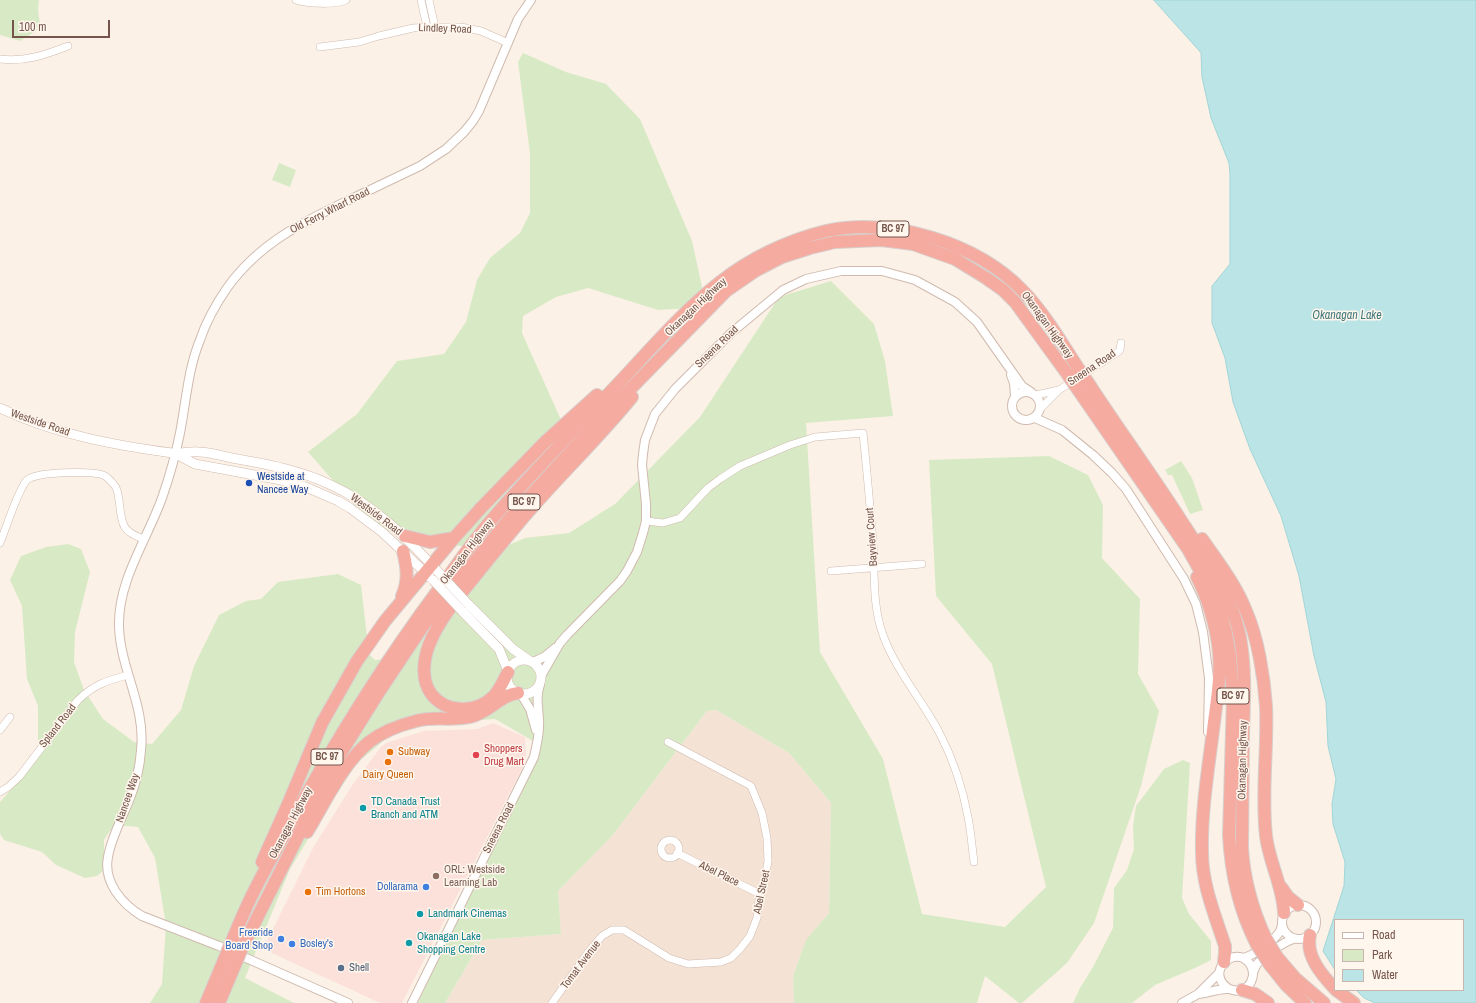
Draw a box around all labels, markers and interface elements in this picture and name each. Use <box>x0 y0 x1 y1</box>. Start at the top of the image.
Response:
scale bar <box>14 12 112 38</box>
text: 100 m <box>19 19 46 35</box>
street label: Lindley Road <box>418 21 472 37</box>
street label: Old Ferry Wharf Road <box>288 185 372 237</box>
road number: BC 97 <box>877 221 909 237</box>
street label: Okanagan Highway <box>663 275 729 339</box>
street label: Okanagan Highway <box>1018 289 1076 361</box>
water label: Okanagan Lake <box>1312 309 1382 323</box>
street label: Sneena Road <box>693 323 741 371</box>
street label: Sneena Road <box>1065 347 1119 389</box>
street label: Westside Road <box>9 407 71 439</box>
place label: Westside at Nancee Way <box>257 470 308 496</box>
marker: Westside at Nancee Way <box>244 478 254 488</box>
street label: Westside Road <box>347 491 405 539</box>
road number: BC 97 <box>508 494 540 510</box>
street label: Bayview Court <box>863 507 881 567</box>
street label: Okanagan Highway <box>437 517 497 587</box>
road number: BC 97 <box>1217 688 1249 704</box>
street label: Spland Road <box>37 701 79 751</box>
street label: Okanagan Highway <box>1236 720 1250 800</box>
place label: Shoppers Drug Mart <box>484 742 524 768</box>
place label: Subway <box>398 745 430 759</box>
marker: Subway <box>385 747 395 757</box>
road number: BC 97 <box>311 749 343 765</box>
marker: Shoppers Drug Mart <box>471 750 481 760</box>
marker: Dairy Queen <box>383 757 393 767</box>
place label: Dairy Queen <box>362 768 414 782</box>
street label: Nancee Way <box>113 772 143 824</box>
street label: Okanagan Highway <box>267 785 315 861</box>
place label: TD Canada Trust Branch and ATM <box>371 795 440 821</box>
street label: Sneena Road <box>481 800 517 856</box>
marker: TD Canada Trust Branch and ATM <box>358 803 368 813</box>
street label: Abel Place <box>697 859 741 889</box>
place label: ORL: Westside Learning Lab <box>444 863 505 889</box>
street label: Abel Street <box>751 869 773 915</box>
marker: ORL: Westside Learning Lab <box>431 871 441 881</box>
place label: Dollarama <box>377 880 418 894</box>
marker: Dollarama <box>421 882 431 892</box>
place label: Tim Hortons <box>316 885 365 899</box>
marker: Tim Hortons <box>303 887 313 897</box>
place label: Landmark Cinemas <box>428 907 507 921</box>
marker: Landmark Cinemas <box>415 909 425 919</box>
legend <box>1334 919 1464 991</box>
place label: Freeride Board Shop <box>225 926 273 952</box>
text: Road <box>1372 927 1396 943</box>
place label: Okanagan Lake Shopping Centre <box>417 930 485 956</box>
marker: Freeride Board Shop <box>276 934 286 944</box>
place label: Bosley's <box>300 937 333 951</box>
marker: Okanagan Lake Shopping Centre <box>404 938 414 948</box>
street label: Tomat Avenue <box>558 938 604 992</box>
marker: Bosley's <box>287 939 297 949</box>
text: Park <box>1372 947 1392 963</box>
place label: Shell <box>349 961 369 975</box>
marker: Shell <box>336 963 346 973</box>
text: Water <box>1372 967 1398 983</box>

